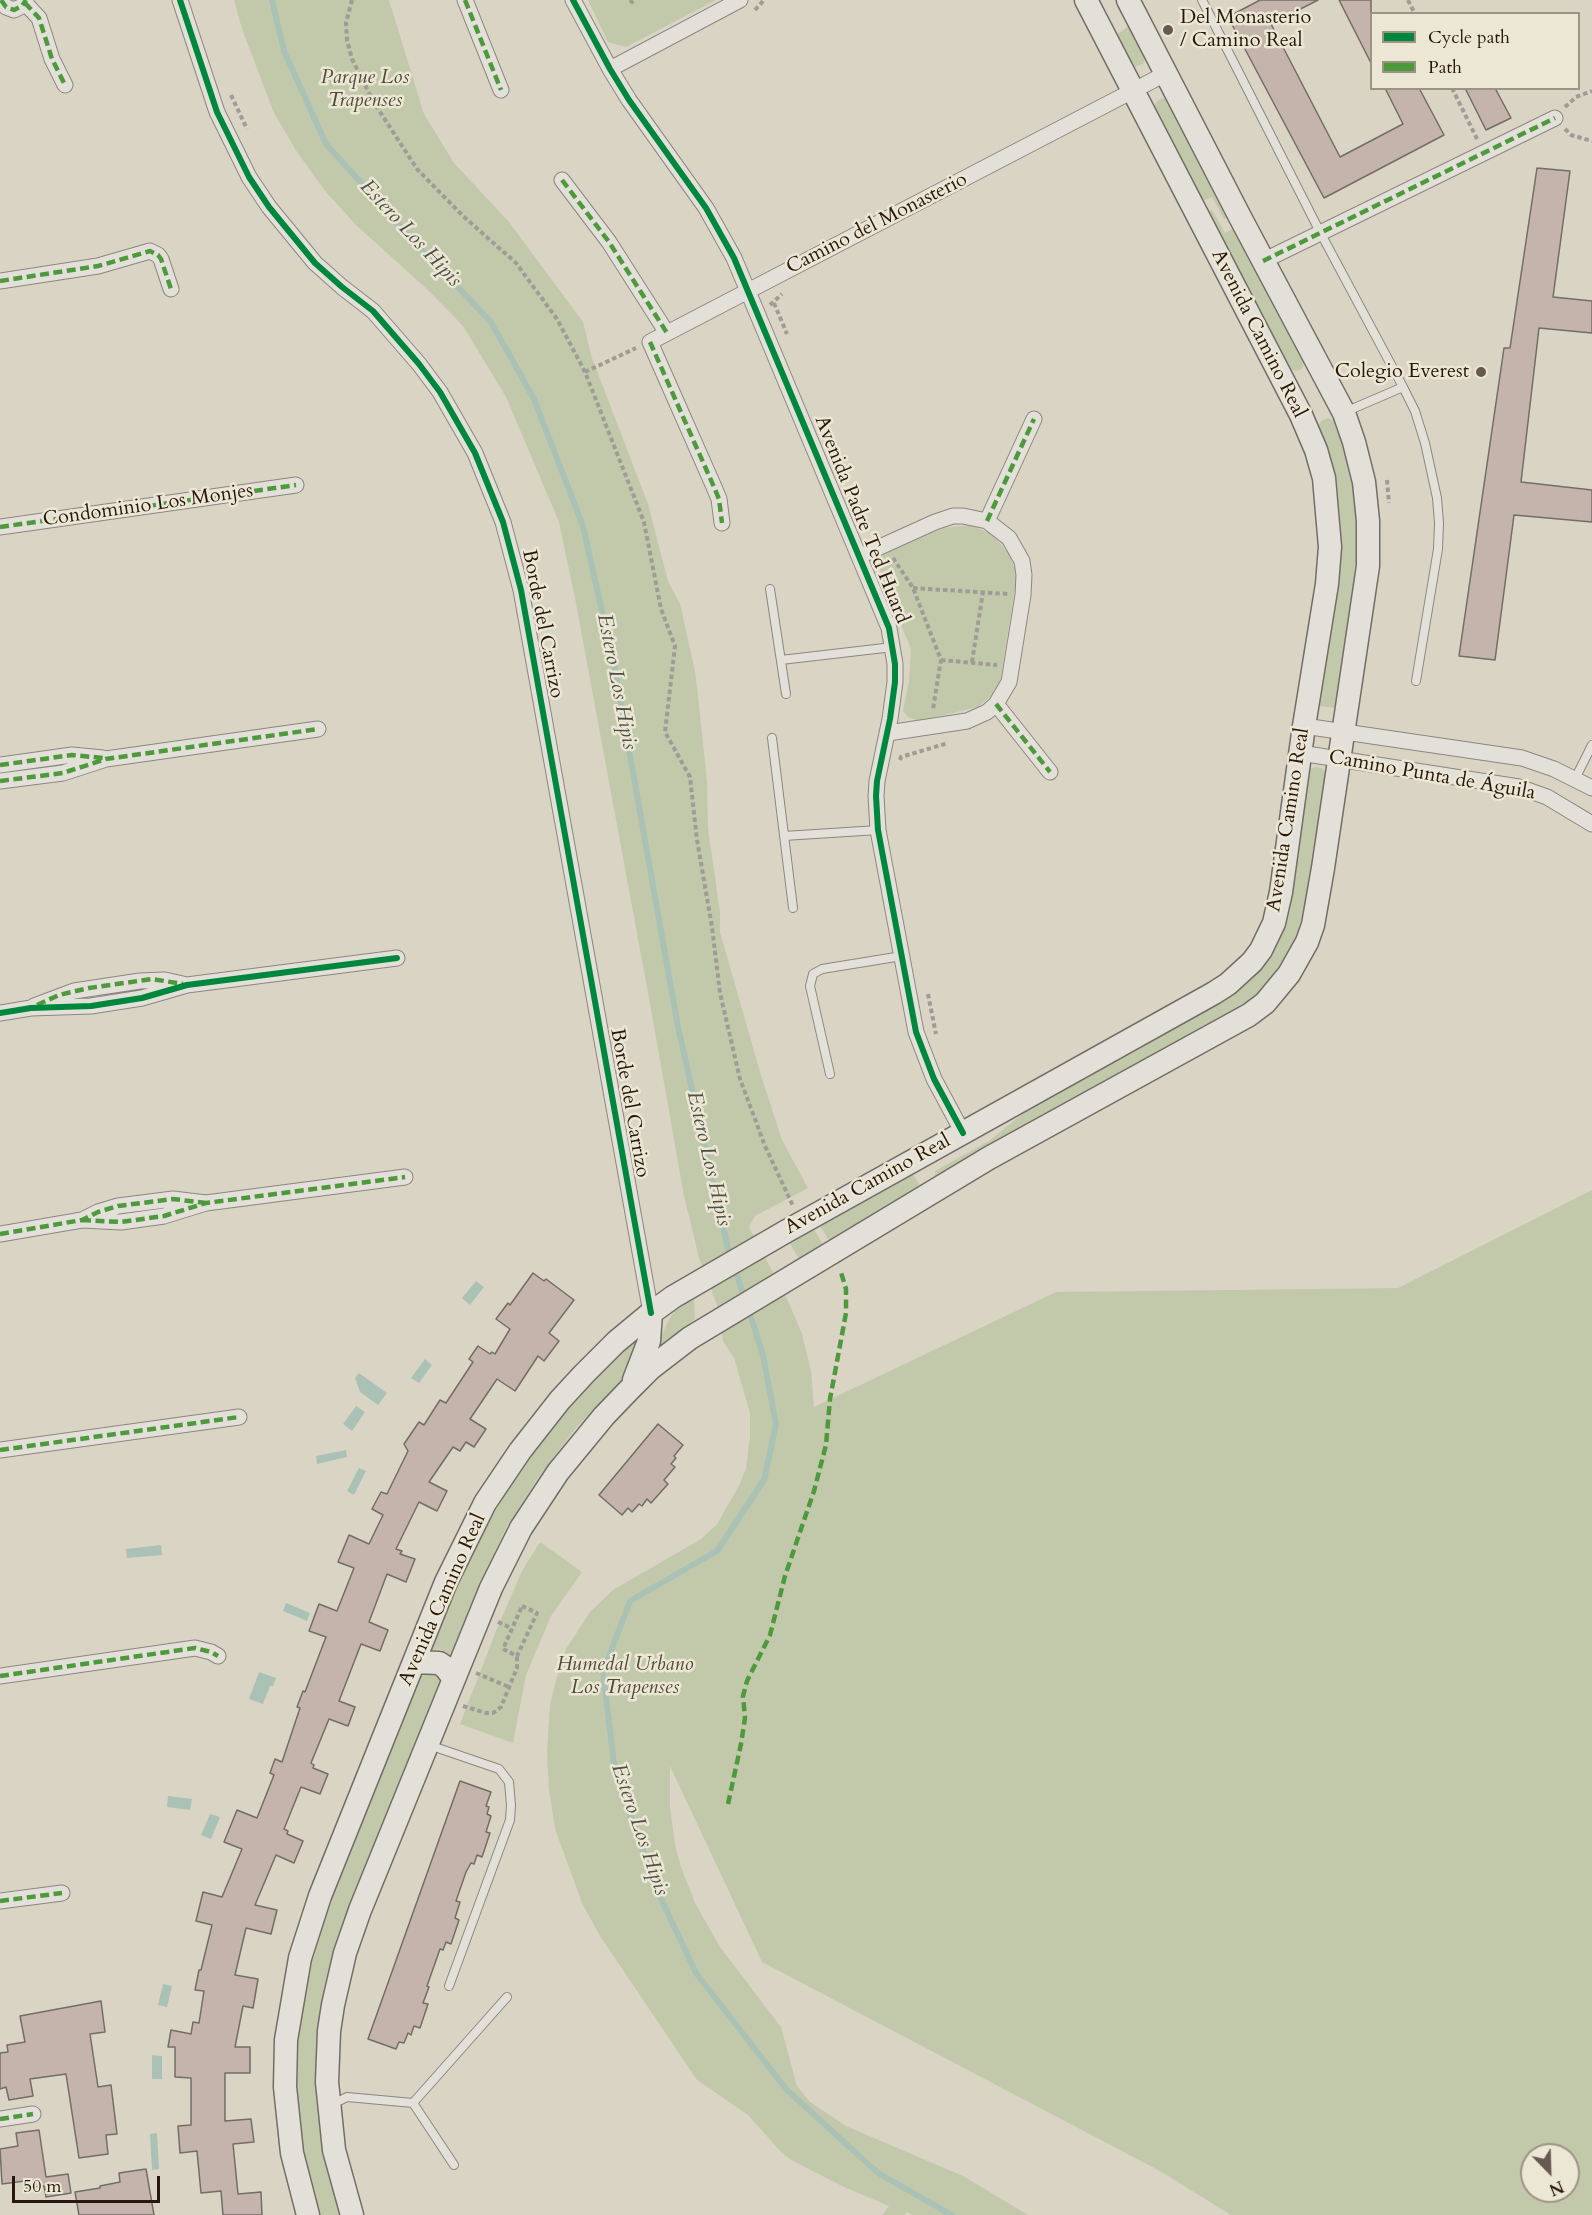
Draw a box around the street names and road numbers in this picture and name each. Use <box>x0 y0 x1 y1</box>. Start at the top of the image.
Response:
street label: Camino del Monasterio <box>783 168 971 280</box>
street label: Avenida Camino Real <box>1205 246 1311 422</box>
street label: Avenida Padre Ted Huard <box>808 413 914 627</box>
street label: Condominio Los Monjes <box>41 479 255 533</box>
street label: Borde del Carrizo <box>516 548 568 700</box>
street label: Avenida Camino Real <box>1263 726 1315 914</box>
street label: Camino Punta de Águila <box>1327 746 1537 806</box>
street label: Borde del Carrizo <box>604 1027 654 1179</box>
street label: Avenida Camino Real <box>781 1129 955 1241</box>
street label: Avenida Camino Real <box>394 1510 492 1690</box>

